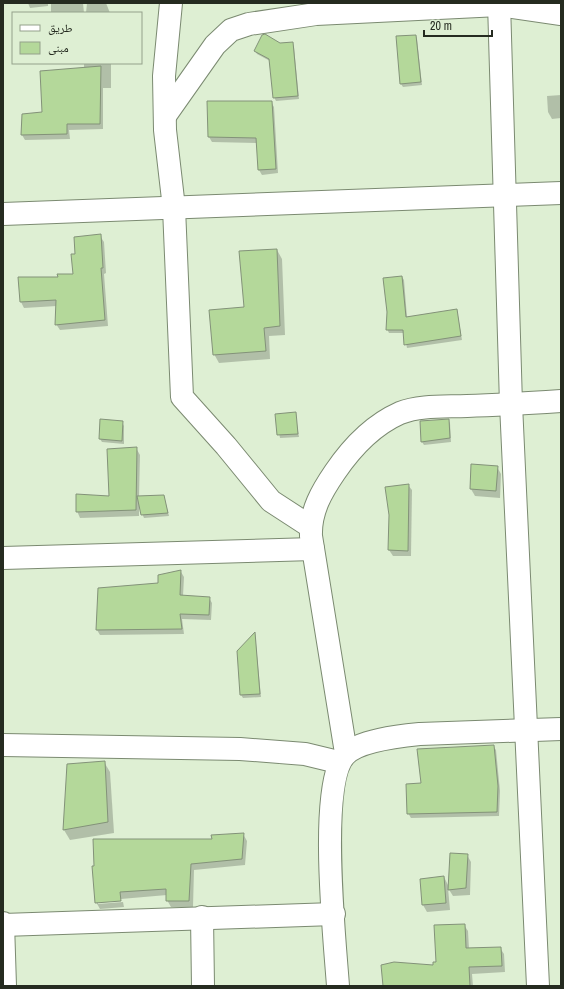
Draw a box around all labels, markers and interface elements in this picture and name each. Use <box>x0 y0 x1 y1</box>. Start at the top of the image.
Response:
legend <box>12 12 142 64</box>
scale bar <box>424 12 492 38</box>
text: 20 m <box>430 18 452 34</box>
text: طريق <box>48 20 73 36</box>
text: مبنى <box>48 40 69 56</box>

